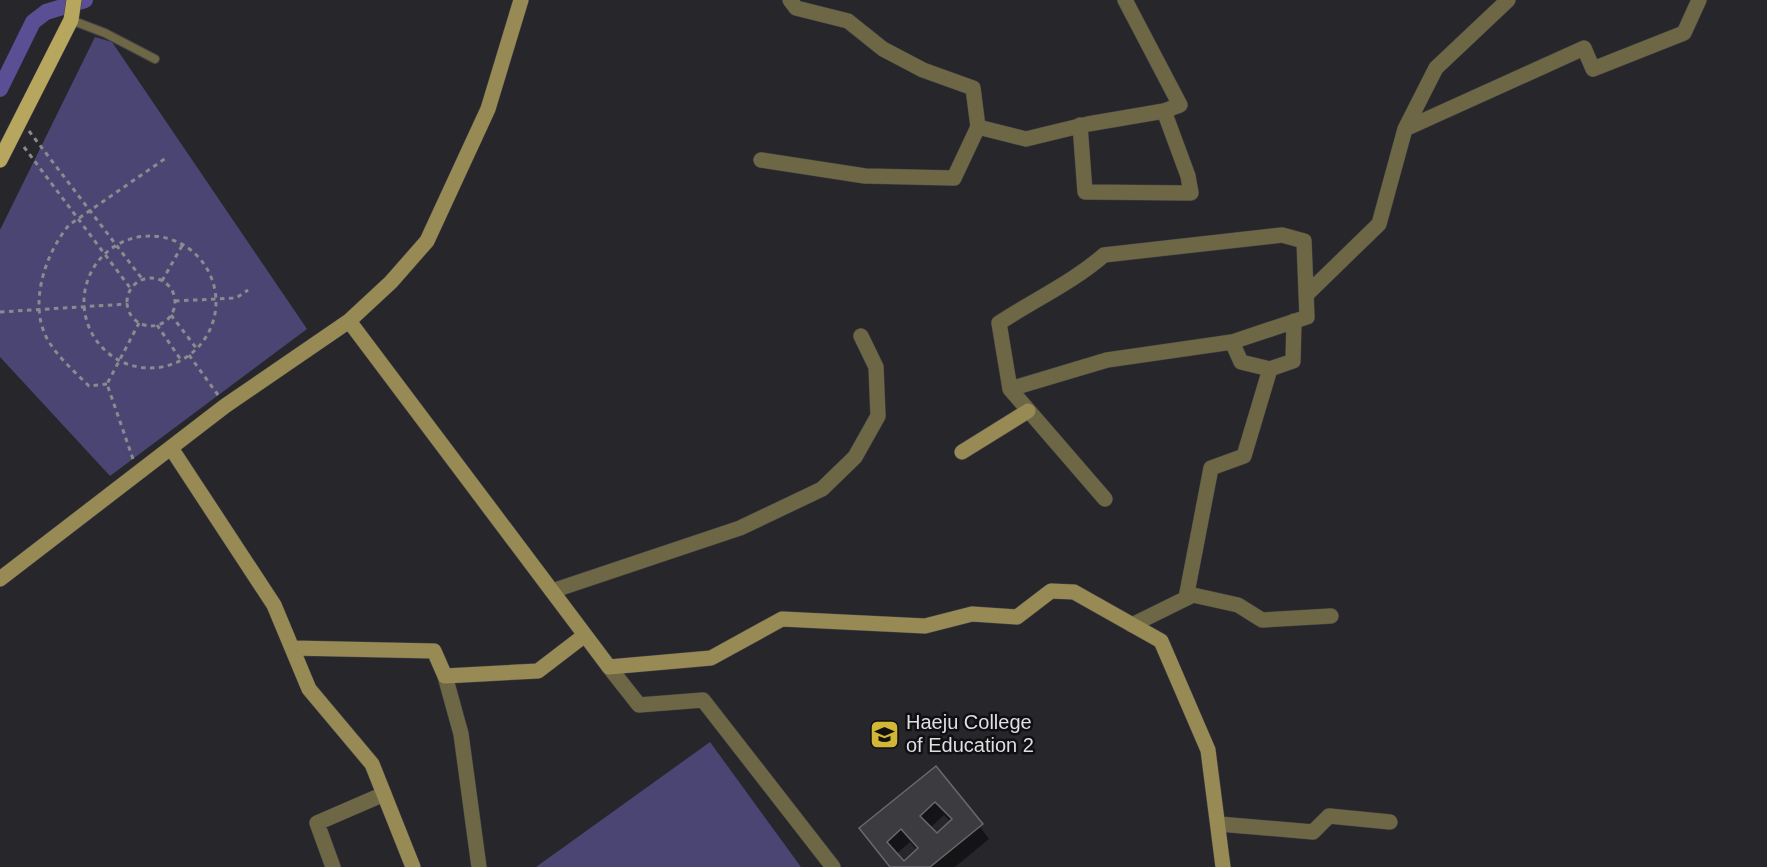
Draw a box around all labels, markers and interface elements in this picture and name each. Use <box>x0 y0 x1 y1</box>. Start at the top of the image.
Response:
place label: Haeju College of Education 2 <box>906 711 1034 756</box>
school or university icon: Haeju College of Education 2 <box>869 718 901 750</box>

